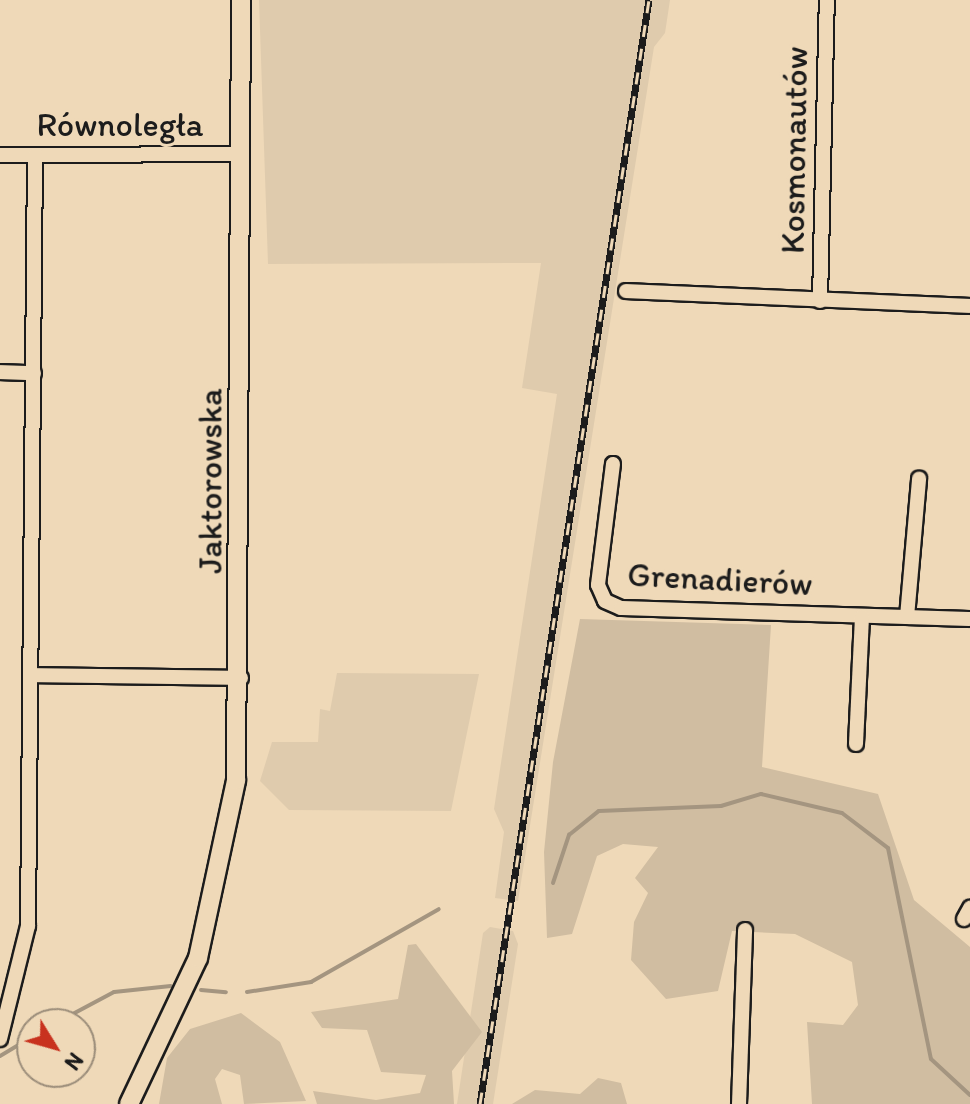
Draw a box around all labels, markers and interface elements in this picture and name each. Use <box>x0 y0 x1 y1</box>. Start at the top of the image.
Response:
street label: Kosmonautów <box>772 46 816 254</box>
street label: Równoległa <box>36 105 204 145</box>
street label: Jaktorowska <box>190 388 230 574</box>
street label: Grenadierów <box>626 554 814 604</box>
north arrow <box>16 1008 96 1088</box>
text: N <box>59 1047 89 1076</box>

